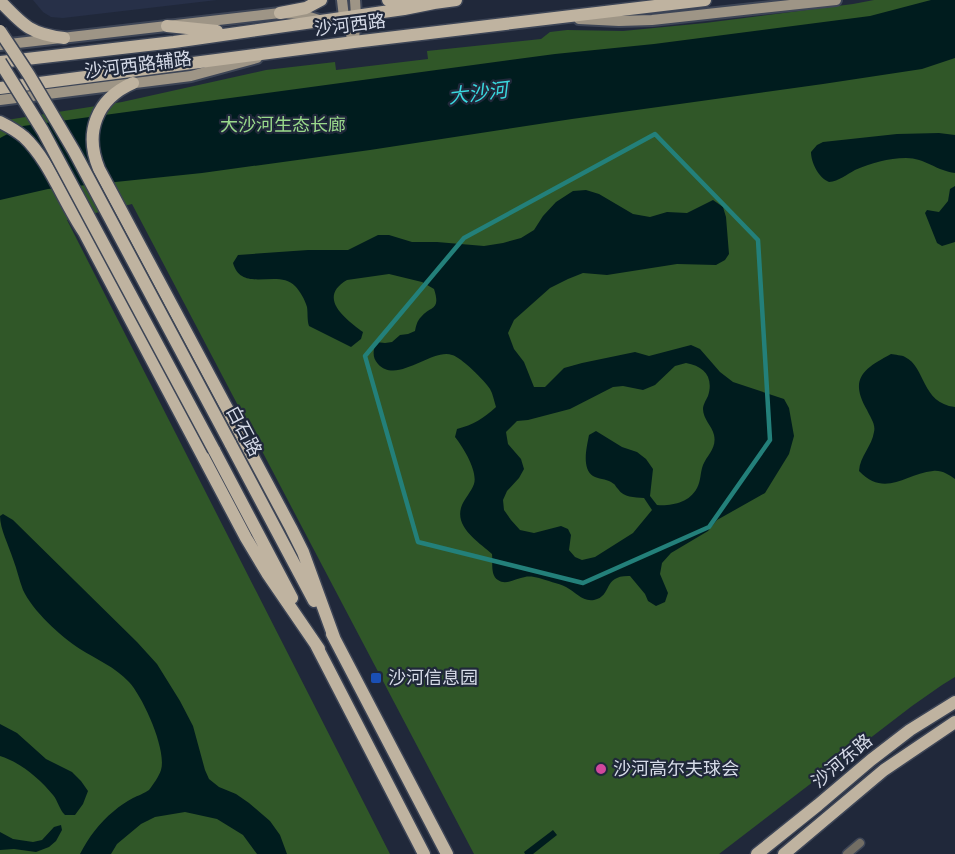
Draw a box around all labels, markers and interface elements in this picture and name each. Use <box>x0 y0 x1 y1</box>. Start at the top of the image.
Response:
street label: 沙河西路 <box>313 10 387 38</box>
street label: 沙河西路辅路 <box>83 48 193 81</box>
water label: 大沙河 <box>447 77 513 108</box>
park label: 大沙河生态长廊 <box>220 114 346 134</box>
street label: 白石路 <box>223 402 266 459</box>
place label: 沙河信息园 <box>388 667 478 687</box>
marker: 沙河信息园 <box>369 671 383 685</box>
street label: 沙河东路 <box>807 729 875 791</box>
place label: 沙河高尔夫球会 <box>613 758 739 778</box>
marker: 沙河高尔夫球会 <box>594 762 608 776</box>

